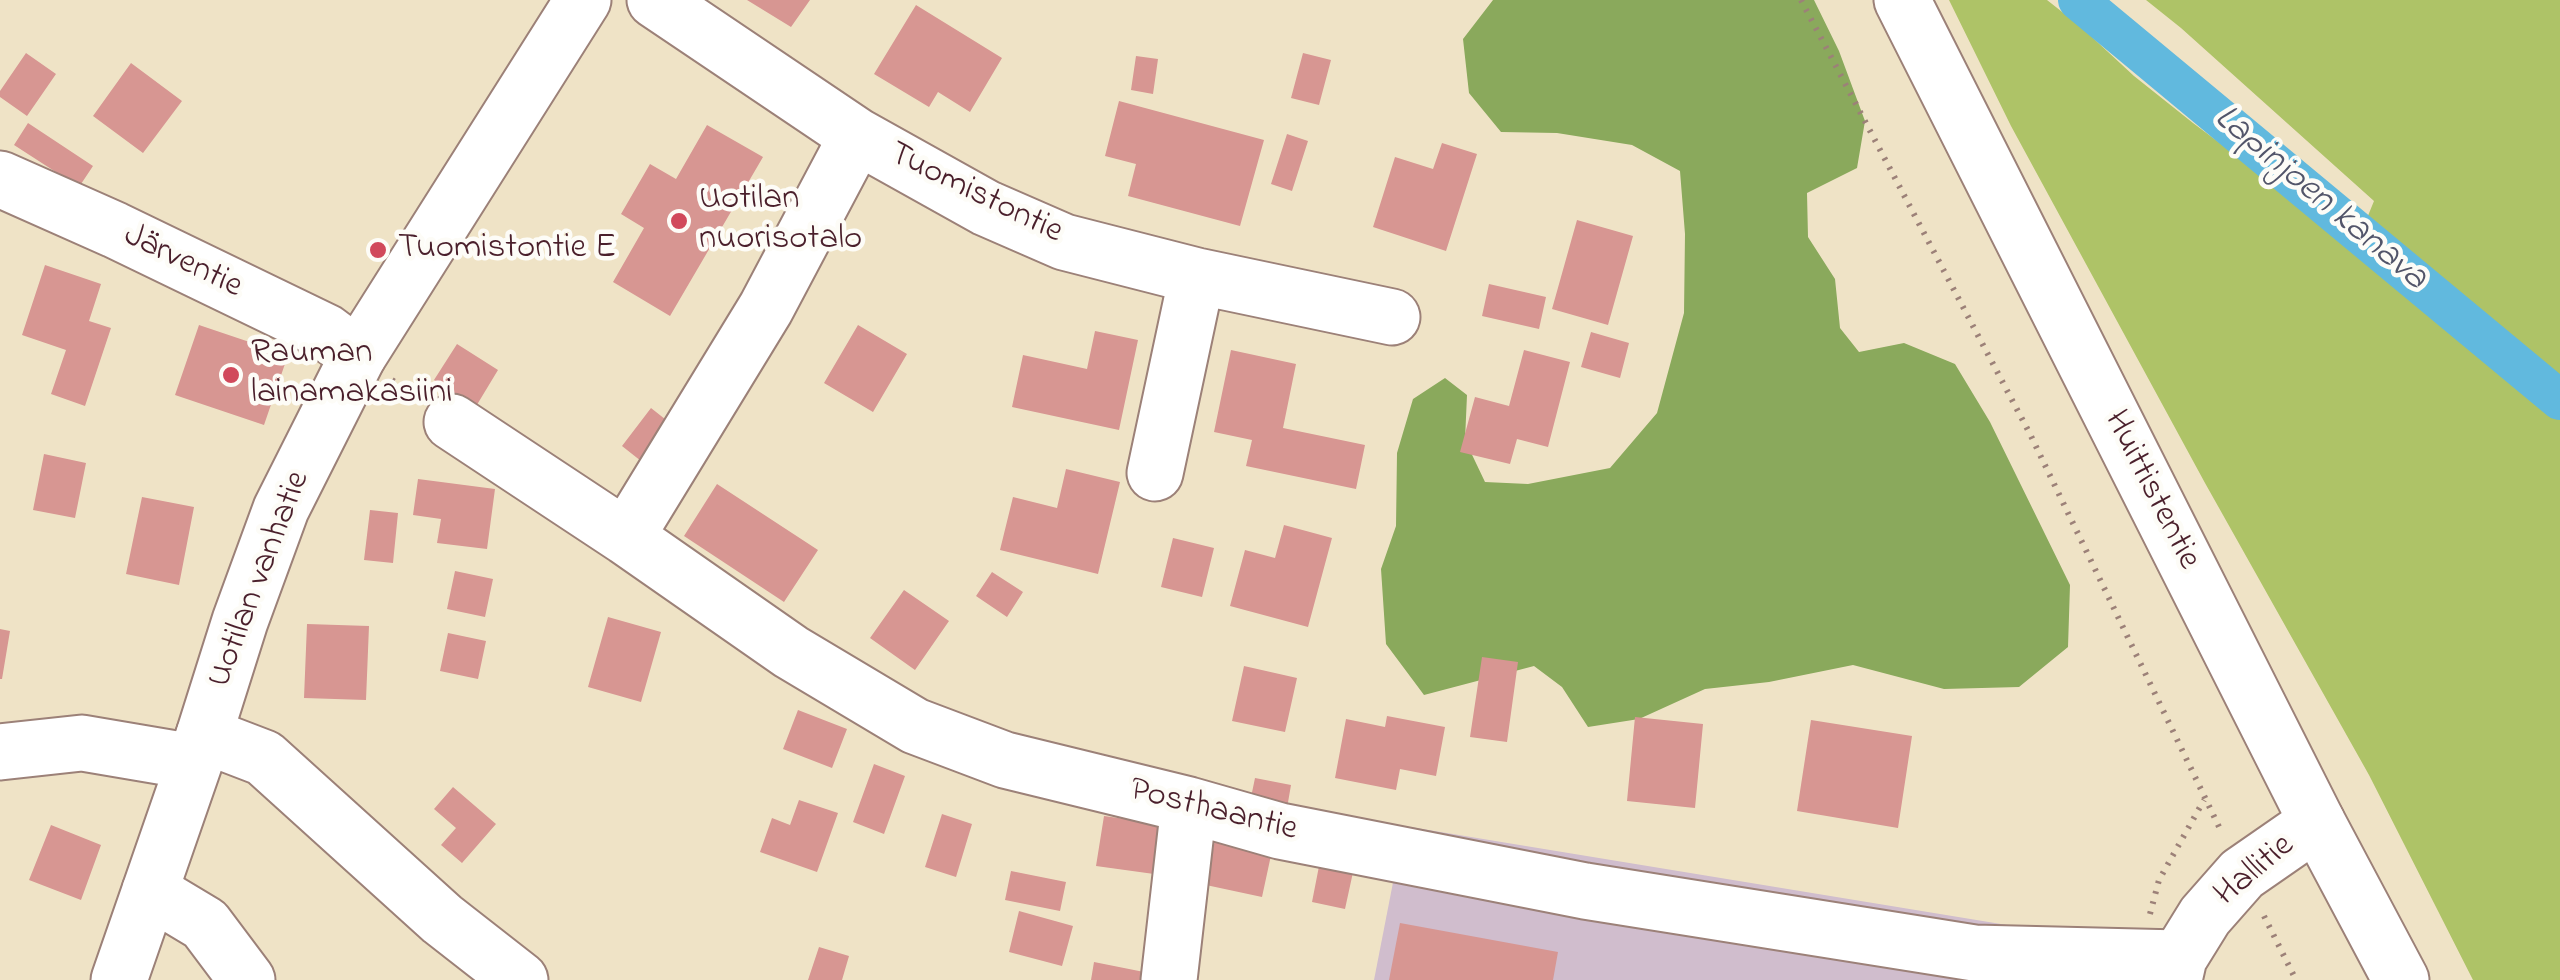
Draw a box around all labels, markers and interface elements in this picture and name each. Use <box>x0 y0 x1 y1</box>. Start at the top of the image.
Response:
water label: Lapinjoen kanava <box>2203 97 2435 303</box>
street label: Tuomistontie <box>881 135 1069 255</box>
place label: Uotilan nuorisotalo <box>699 180 862 262</box>
marker: Uotilan nuorisotalo <box>668 210 690 232</box>
street label: Järventie <box>116 216 248 310</box>
place label: Tuomistontie E <box>398 229 616 271</box>
marker: Tuomistontie E <box>367 239 389 261</box>
place label: Rauman lainamakasiini <box>251 334 452 416</box>
marker: Rauman lainamakasiini <box>220 364 242 386</box>
street label: Huittistentie <box>2092 405 2208 577</box>
street label: Uotilan vanhatie <box>201 466 321 694</box>
street label: Posthaantie <box>1125 771 1301 853</box>
street label: Hallitie <box>2208 827 2304 917</box>

